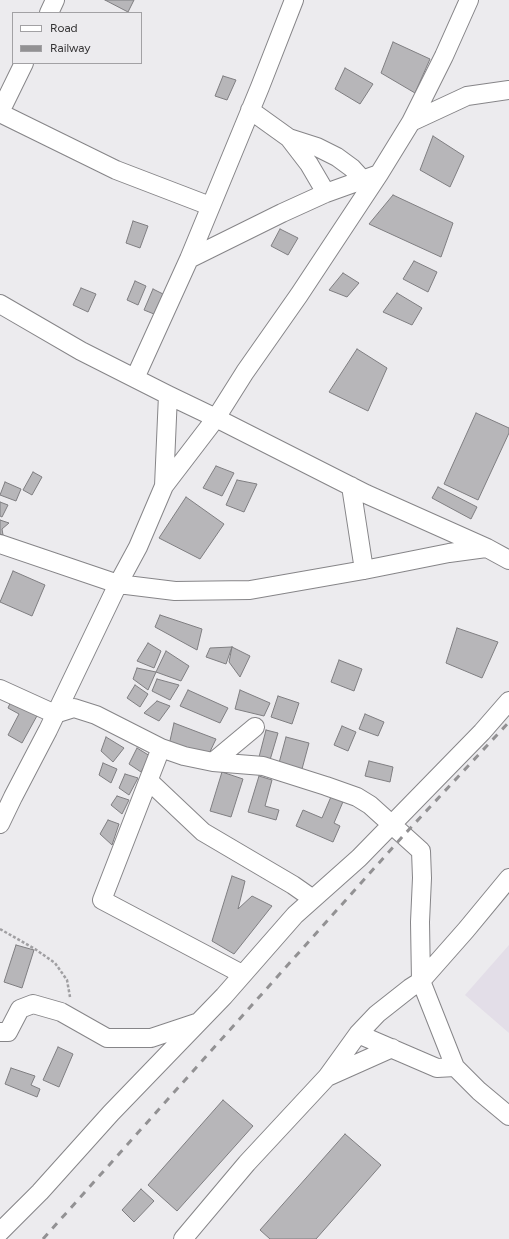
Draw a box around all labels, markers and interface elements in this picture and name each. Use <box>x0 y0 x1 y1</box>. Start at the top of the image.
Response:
legend <box>12 12 142 64</box>
text: Road <box>50 21 78 35</box>
text: Railway <box>50 41 91 55</box>

